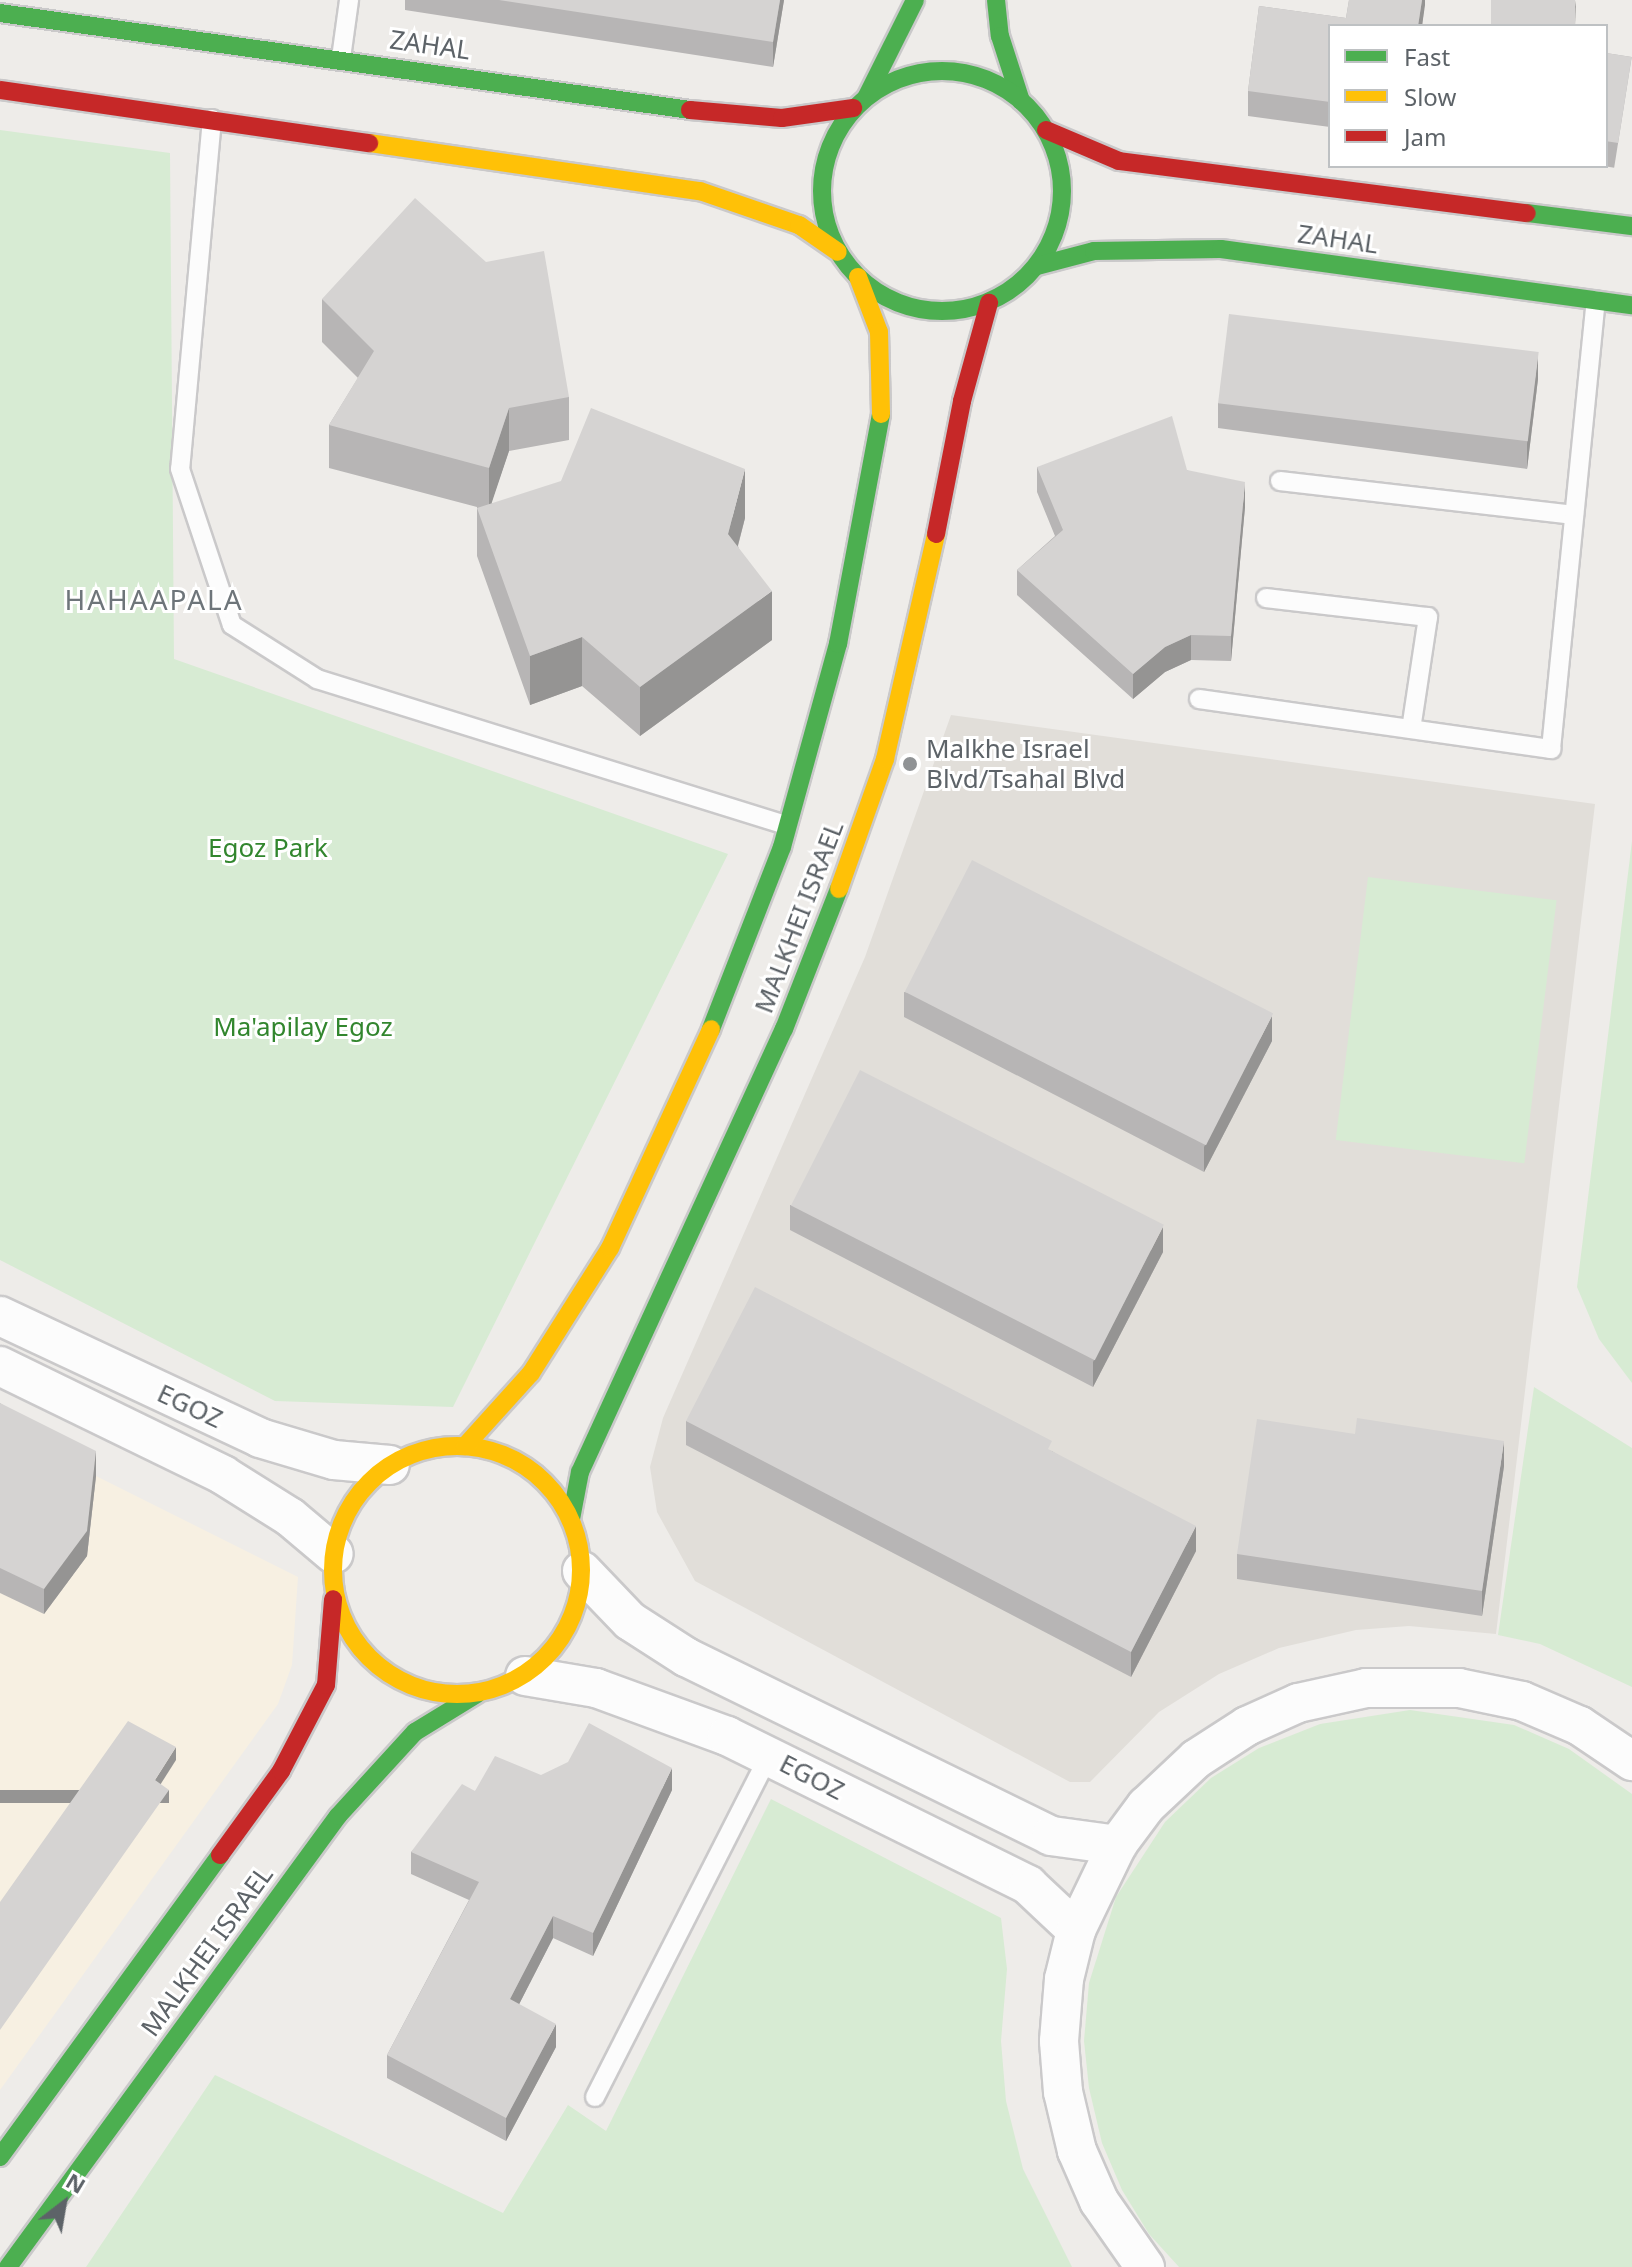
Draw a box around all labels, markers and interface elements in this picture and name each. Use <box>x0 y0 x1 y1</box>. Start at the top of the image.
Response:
street label: ZAHAL <box>388 24 472 66</box>
legend <box>1328 24 1608 168</box>
text: Fast <box>1404 40 1450 73</box>
text: Slow <box>1404 80 1456 113</box>
text: Jam <box>1404 120 1446 153</box>
street label: ZAHAL <box>1296 218 1380 260</box>
district label: HAHAAPALA <box>64 582 244 616</box>
place label: Malkhe Israel Blvd/Tsahal Blvd <box>926 733 1125 794</box>
marker: Malkhe Israel Blvd/Tsahal Blvd <box>901 755 919 773</box>
street label: MALKHEI ISRAEL <box>748 817 850 1017</box>
park label: Egoz Park <box>208 832 328 864</box>
park label: Ma'apilay Egoz <box>213 1011 393 1043</box>
street label: EGOZ <box>152 1377 228 1435</box>
street label: EGOZ <box>774 1748 850 1806</box>
street label: MALKHEI ISRAEL <box>135 1860 279 2042</box>
north arrow <box>24 2163 104 2243</box>
text: N <box>61 2165 92 2200</box>

